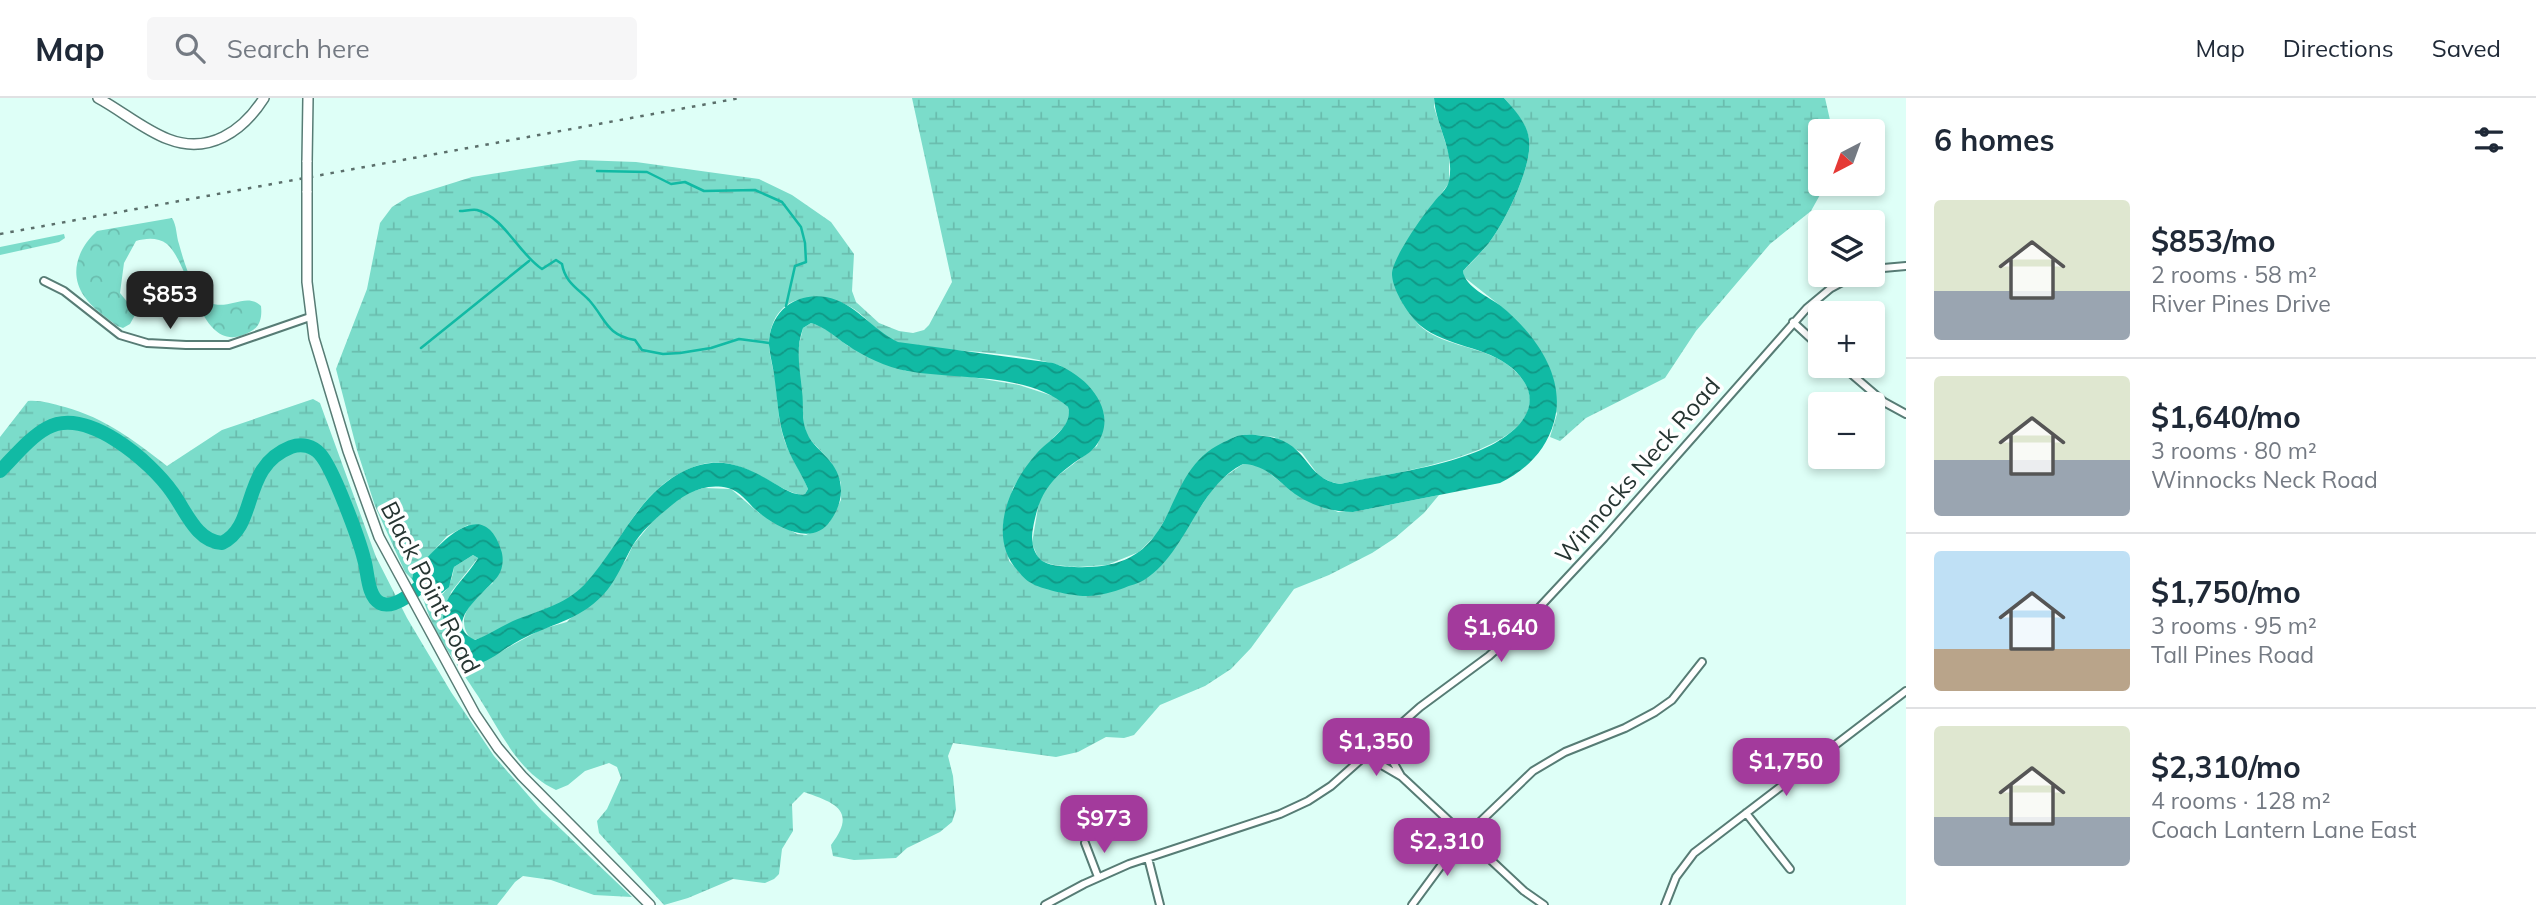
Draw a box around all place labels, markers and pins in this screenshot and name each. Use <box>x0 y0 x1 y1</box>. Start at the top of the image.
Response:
pin: $853 <box>129 272 211 331</box>
pin: $1,640 <box>1444 604 1558 664</box>
pin: $1,350 <box>1319 718 1433 778</box>
pin: $1,750 <box>1729 738 1843 798</box>
pin: $973 <box>1063 796 1145 855</box>
pin: $2,310 <box>1390 818 1504 878</box>

